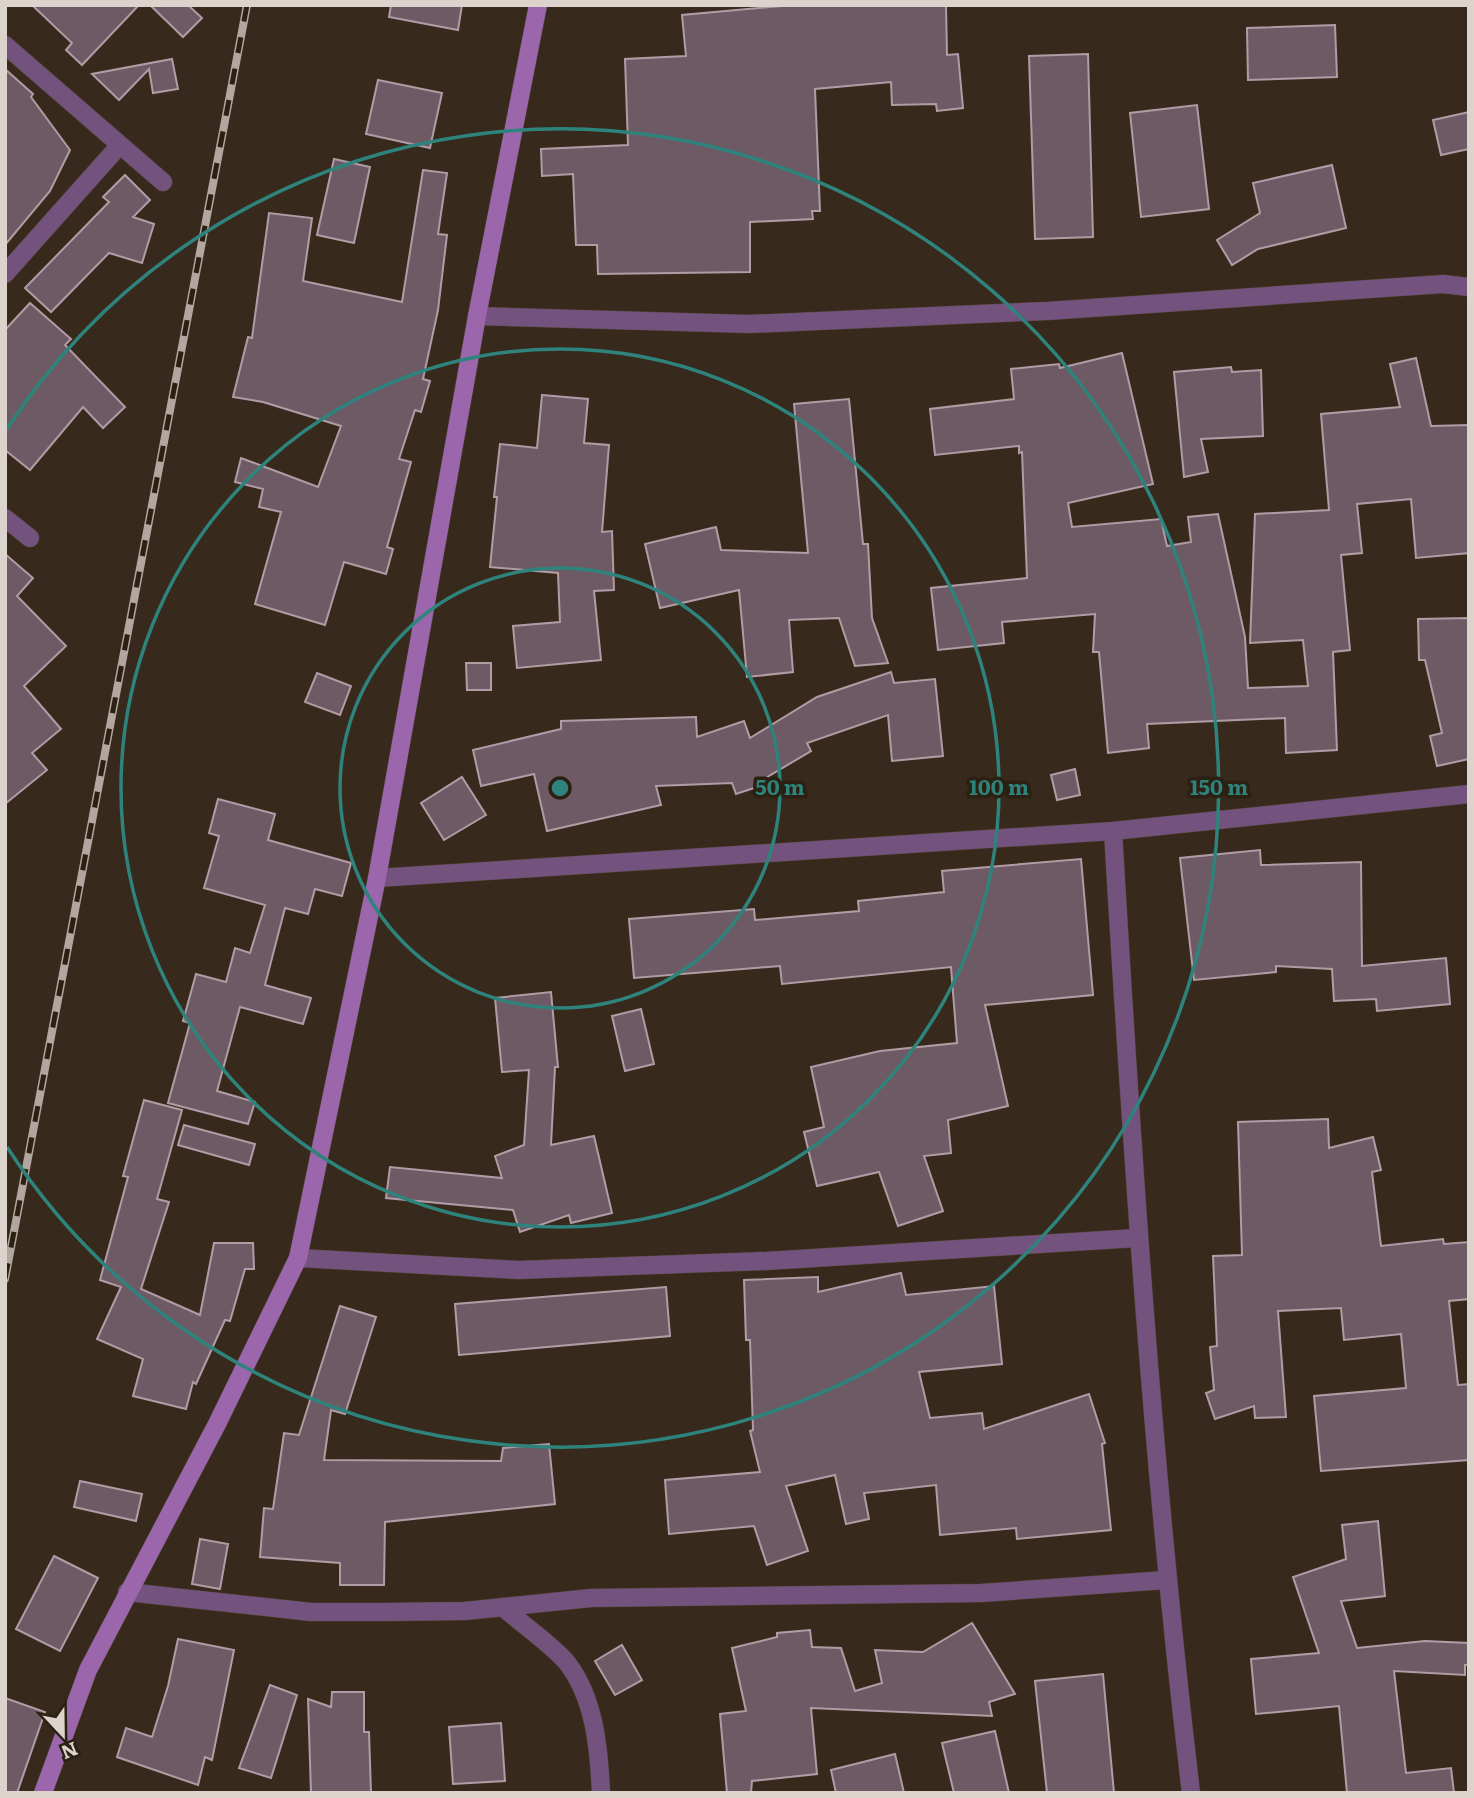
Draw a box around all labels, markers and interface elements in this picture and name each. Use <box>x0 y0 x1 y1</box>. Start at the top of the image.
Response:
text: 50 m <box>755 770 805 801</box>
text: 100 m <box>969 770 1029 801</box>
text: 150 m <box>1190 770 1248 801</box>
centre of rings <box>548 776 572 800</box>
north arrow <box>28 1700 98 1770</box>
text: N <box>57 1736 82 1768</box>

